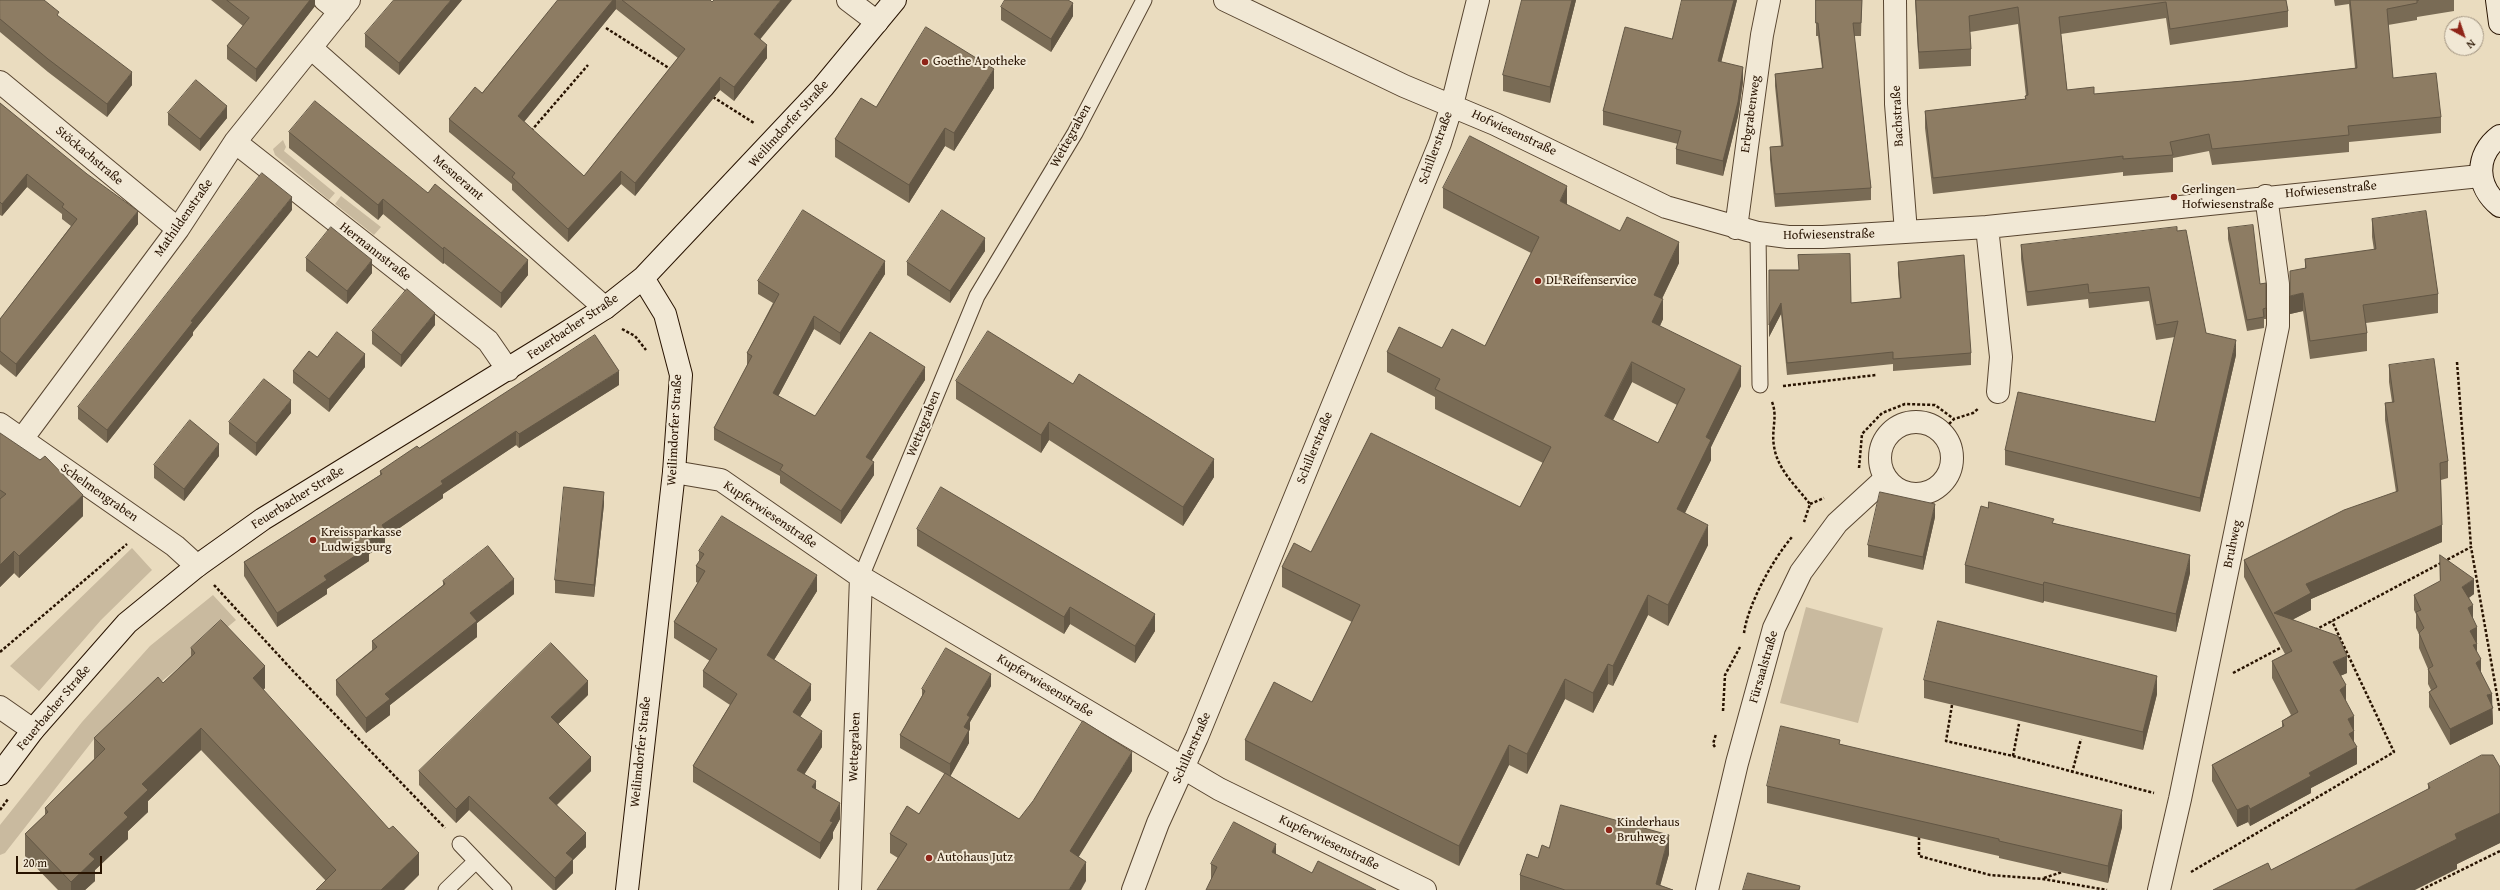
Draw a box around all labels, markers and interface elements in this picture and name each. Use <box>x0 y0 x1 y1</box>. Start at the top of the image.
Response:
north arrow <box>2444 16 2484 56</box>
text: N <box>2463 36 2479 53</box>
place label: Goethe Apotheke <box>933 54 1026 70</box>
marker: Goethe Apotheke <box>920 57 930 67</box>
street label: Erbgrabenweg <box>1738 74 1764 154</box>
street label: Weilimdorfer Straße <box>746 77 832 171</box>
street label: Bachstraße <box>1889 85 1907 147</box>
street label: Wettegraben <box>1047 102 1095 170</box>
street label: Hofwiesenstraße <box>1469 107 1559 159</box>
street label: Schillerstraße <box>1416 109 1456 187</box>
street label: Stöckachstraße <box>52 123 126 189</box>
street label: Mesneramt <box>430 152 486 204</box>
street label: Mathildenstraße <box>151 176 217 260</box>
street label: Hofwiesenstraße <box>2285 178 2377 202</box>
place label: Gerlingen Hofwiesenstraße <box>2182 182 2274 213</box>
marker: Gerlingen Hofwiesenstraße <box>2169 192 2179 202</box>
street label: Hermannstraße <box>336 219 414 285</box>
street label: Hofwiesenstraße <box>1783 226 1875 244</box>
place label: DL Reifenservice <box>1546 273 1637 289</box>
marker: DL Reifenservice <box>1533 276 1543 286</box>
street label: Feuerbacher Straße <box>524 291 622 363</box>
street label: Weilimdorfer Straße <box>664 374 686 486</box>
street label: Wettegraben <box>904 389 944 459</box>
street label: Schillerstraße <box>1293 410 1337 486</box>
street label: Schelmengraben <box>57 461 141 525</box>
street label: Feuerbacher Straße <box>249 463 347 533</box>
street label: Kupferwiesenstraße <box>720 478 820 552</box>
street label: Bruhweg <box>2220 519 2246 569</box>
place label: Kreissparkasse Ludwigsburg <box>321 525 402 556</box>
marker: Kreissparkasse Ludwigsburg <box>308 535 318 545</box>
street label: Fürsaalstraße <box>1746 629 1782 705</box>
street label: Kupferwiesenstraße <box>994 651 1096 721</box>
street label: Feuerbacher Straße <box>14 662 94 754</box>
street label: Weilimdorfer Straße <box>627 696 655 808</box>
street label: Schillerstraße <box>1169 710 1215 786</box>
street label: Wettegraben <box>846 712 864 782</box>
street label: Kupferwiesenstraße <box>1276 812 1382 874</box>
place label: Kinderhaus Bruhweg <box>1617 815 1680 846</box>
marker: Kinderhaus Bruhweg <box>1604 825 1614 835</box>
scale bar <box>18 848 104 874</box>
place label: Autohaus Jutz <box>937 850 1013 866</box>
marker: Autohaus Jutz <box>924 853 934 863</box>
text: 20 m <box>23 854 47 871</box>

